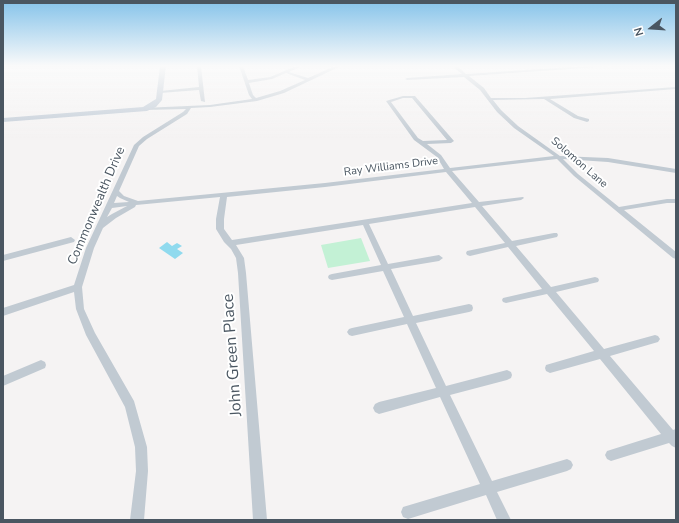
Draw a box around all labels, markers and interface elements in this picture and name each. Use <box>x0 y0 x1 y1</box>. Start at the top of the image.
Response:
north arrow <box>631 8 671 48</box>
text: N <box>631 26 647 38</box>
street label: Solomon Lane <box>548 135 610 191</box>
street label: Commonwealth Drive <box>65 145 129 267</box>
street label: Ray Williams Drive <box>343 155 439 179</box>
street label: John Green Place <box>219 293 247 417</box>

